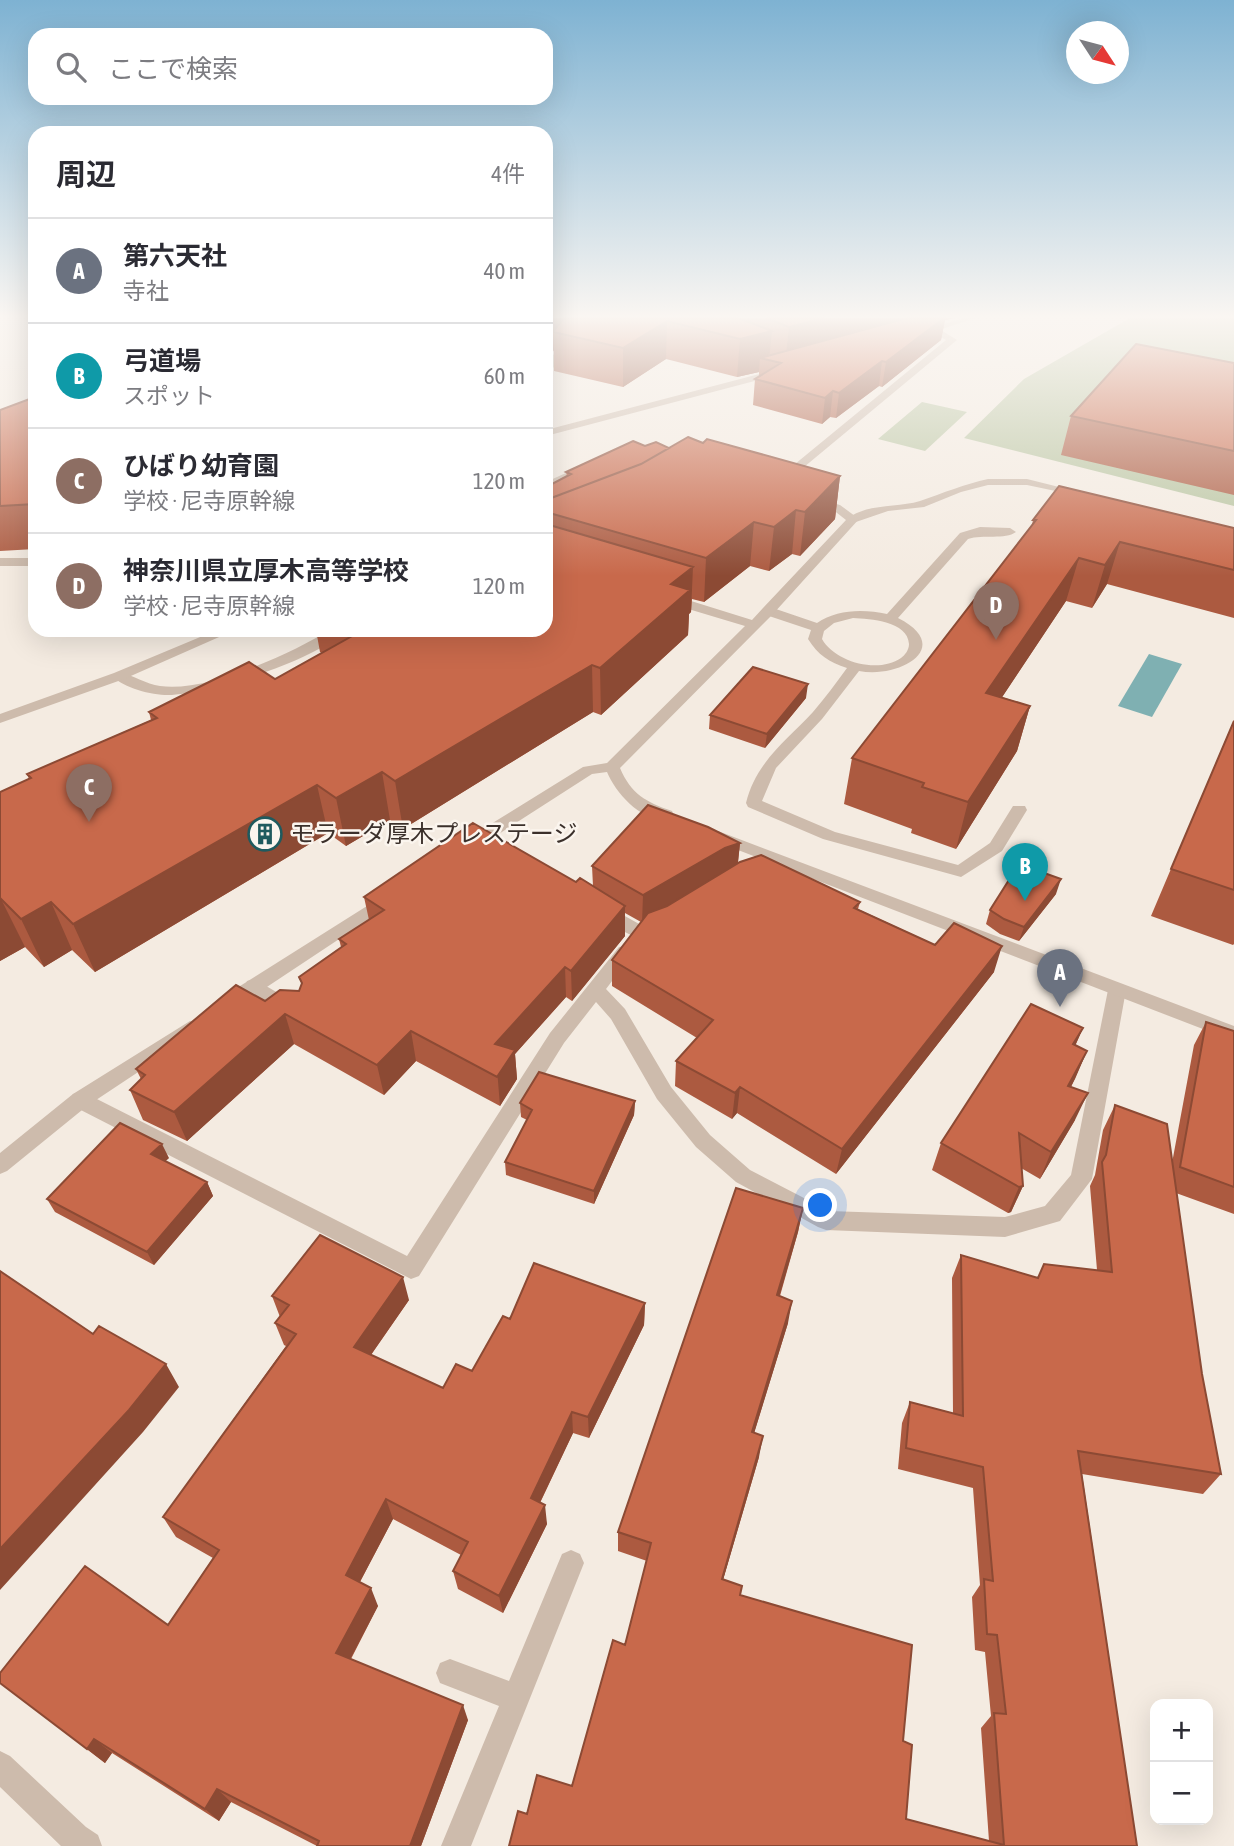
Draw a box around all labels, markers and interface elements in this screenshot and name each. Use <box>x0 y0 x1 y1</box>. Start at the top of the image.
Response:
north arrow <box>1066 21 1129 84</box>
search box <box>28 28 553 105</box>
icon: search <box>52 48 90 86</box>
text: ここで検索 <box>108 54 238 84</box>
text: 周辺 <box>56 157 116 191</box>
text: 4件 <box>491 161 525 187</box>
text: 第六天社 <box>123 241 227 271</box>
text: A <box>73 258 85 284</box>
text: 40 m <box>484 258 525 284</box>
text: 寺社 <box>123 278 169 304</box>
text: 弓道場 <box>123 346 201 376</box>
text: B <box>74 363 84 389</box>
text: 60 m <box>484 363 525 389</box>
text: スポット <box>123 383 215 409</box>
text: ひばり幼育園 <box>123 451 279 481</box>
text: C <box>74 468 84 494</box>
text: 120 m <box>473 468 525 494</box>
text: 学校 · 尼寺原幹線 <box>123 488 295 514</box>
text: 神奈川県立厚木高等学校 <box>123 556 409 586</box>
text: D <box>73 573 85 599</box>
text: 120 m <box>473 573 525 599</box>
pin: D <box>973 582 1019 640</box>
text: 学校 · 尼寺原幹線 <box>123 593 295 619</box>
pin: C <box>66 764 112 822</box>
building icon: モラーダ厚木プレステージ <box>246 815 284 853</box>
place label: モラーダ厚木プレステージ <box>290 820 578 847</box>
pin: B <box>1002 843 1048 901</box>
pin: A <box>1037 949 1083 1007</box>
your location <box>803 1188 837 1222</box>
map controls <box>1150 1699 1213 1825</box>
button: + <box>1150 1699 1213 1762</box>
button: − <box>1150 1762 1213 1825</box>

